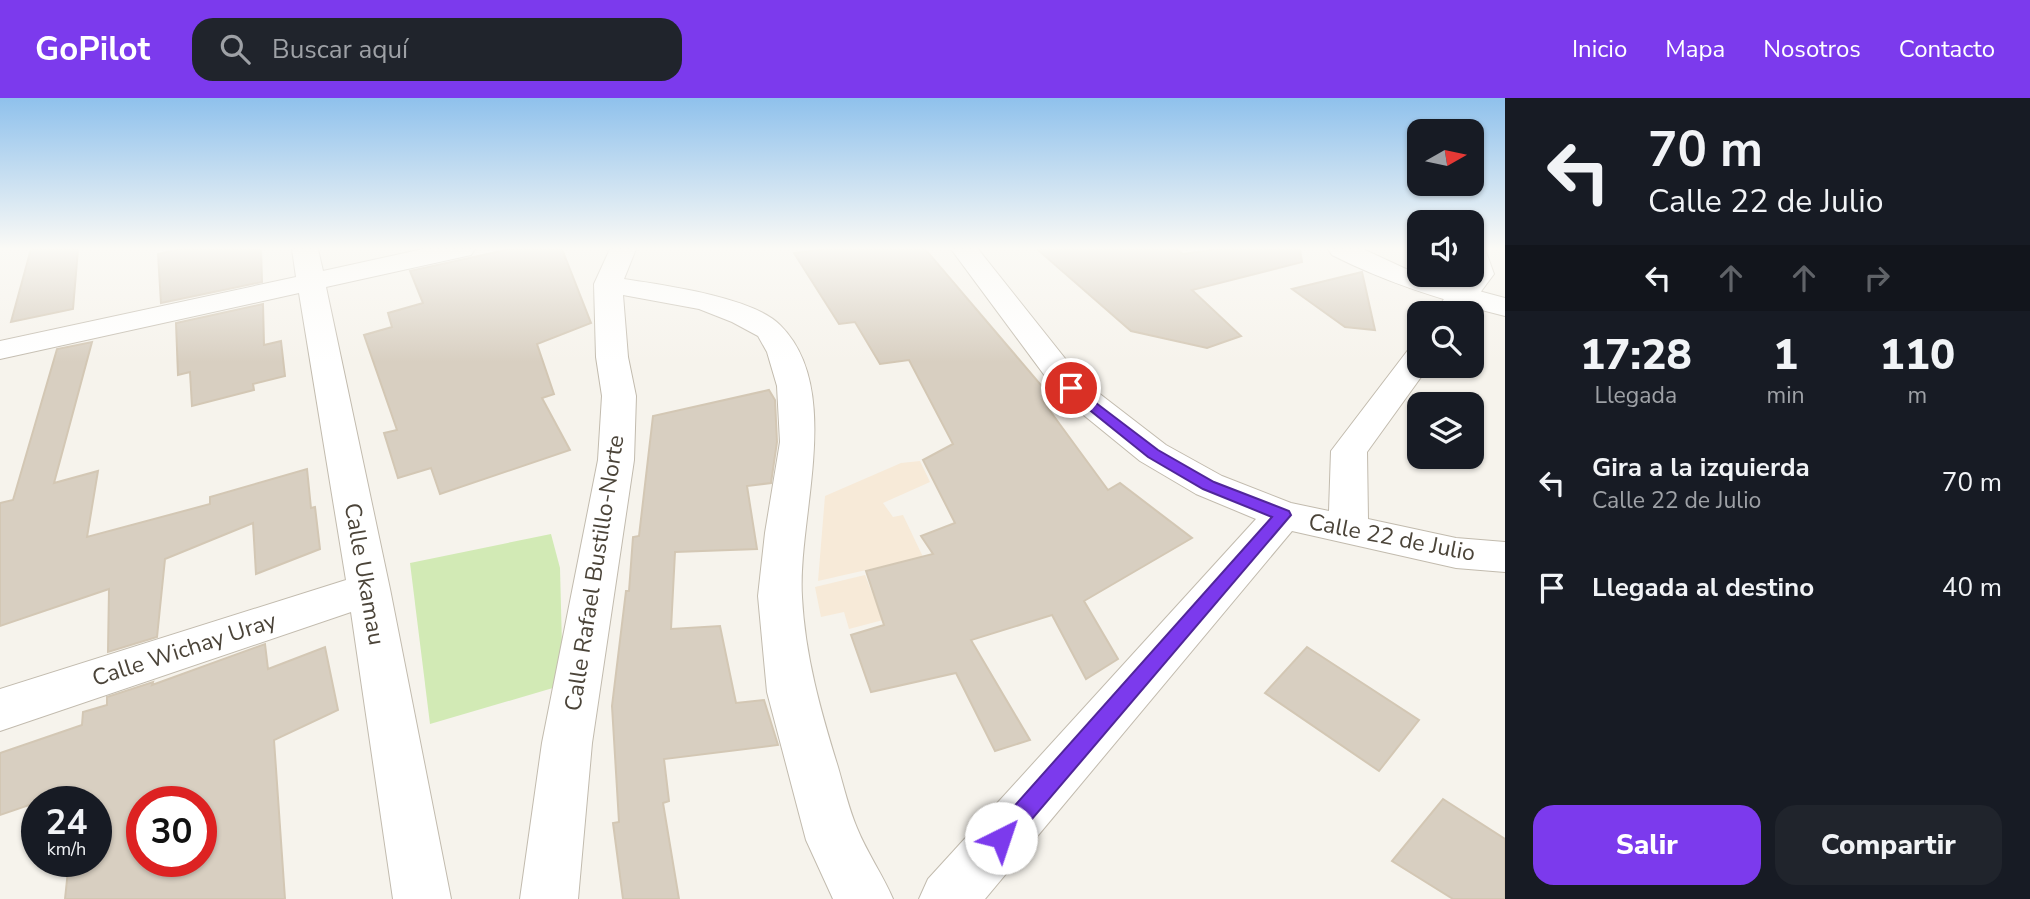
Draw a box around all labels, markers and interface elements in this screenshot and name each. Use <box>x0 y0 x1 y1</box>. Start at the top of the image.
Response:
search box <box>192 18 682 81</box>
text: GoPilot <box>35 27 150 72</box>
icon: search <box>216 30 254 68</box>
text: Buscar aquí <box>272 32 408 67</box>
text: Inicio <box>1572 33 1627 65</box>
text: Mapa <box>1665 33 1725 65</box>
text: Nosotros <box>1763 33 1861 65</box>
text: Contacto <box>1899 33 1995 65</box>
text: 70 m <box>1648 116 1763 183</box>
north arrow <box>1407 119 1484 196</box>
map controls <box>1407 119 1484 469</box>
icon: left <box>1533 126 1624 217</box>
text: Calle 22 de Julio <box>1648 180 1884 223</box>
button: sound <box>1407 210 1484 287</box>
icon: left <box>1639 259 1677 297</box>
icon: ahead <box>1712 259 1750 297</box>
icon: ahead <box>1785 259 1823 297</box>
icon: right <box>1858 259 1896 297</box>
button: search <box>1407 301 1484 378</box>
text: 17:28 <box>1580 327 1692 384</box>
text: 1 <box>1773 327 1798 384</box>
text: 110 <box>1880 327 1955 384</box>
pin <box>1041 358 1101 418</box>
icon: arrive <box>1052 369 1090 407</box>
text: Llegada <box>1594 380 1677 411</box>
text: min <box>1767 380 1805 411</box>
text: m <box>1907 380 1927 411</box>
button: layers <box>1407 392 1484 469</box>
street label: Calle Rafael Bustillo-Norte <box>557 433 632 713</box>
text: Gira a la izquierda <box>1592 450 1810 485</box>
icon: left <box>1533 464 1571 502</box>
text: 70 m <box>1942 465 2002 500</box>
text: Calle 22 de Julio <box>1592 485 1761 516</box>
street label: Calle Ukamau <box>337 500 392 648</box>
street label: Calle 22 de Julio <box>1306 506 1478 569</box>
icon: arrive <box>1533 569 1571 607</box>
text: Llegada al destino <box>1592 570 1814 605</box>
text: 40 m <box>1942 570 2002 605</box>
street label: Calle Wichay Uray <box>88 605 280 694</box>
speed limit sign: 30 <box>126 786 217 877</box>
text: 24 <box>45 799 88 846</box>
position arrow <box>964 801 1038 875</box>
button: Salir <box>1533 805 1761 885</box>
button: Compartir <box>1775 805 2002 885</box>
text: km/h <box>47 837 86 861</box>

